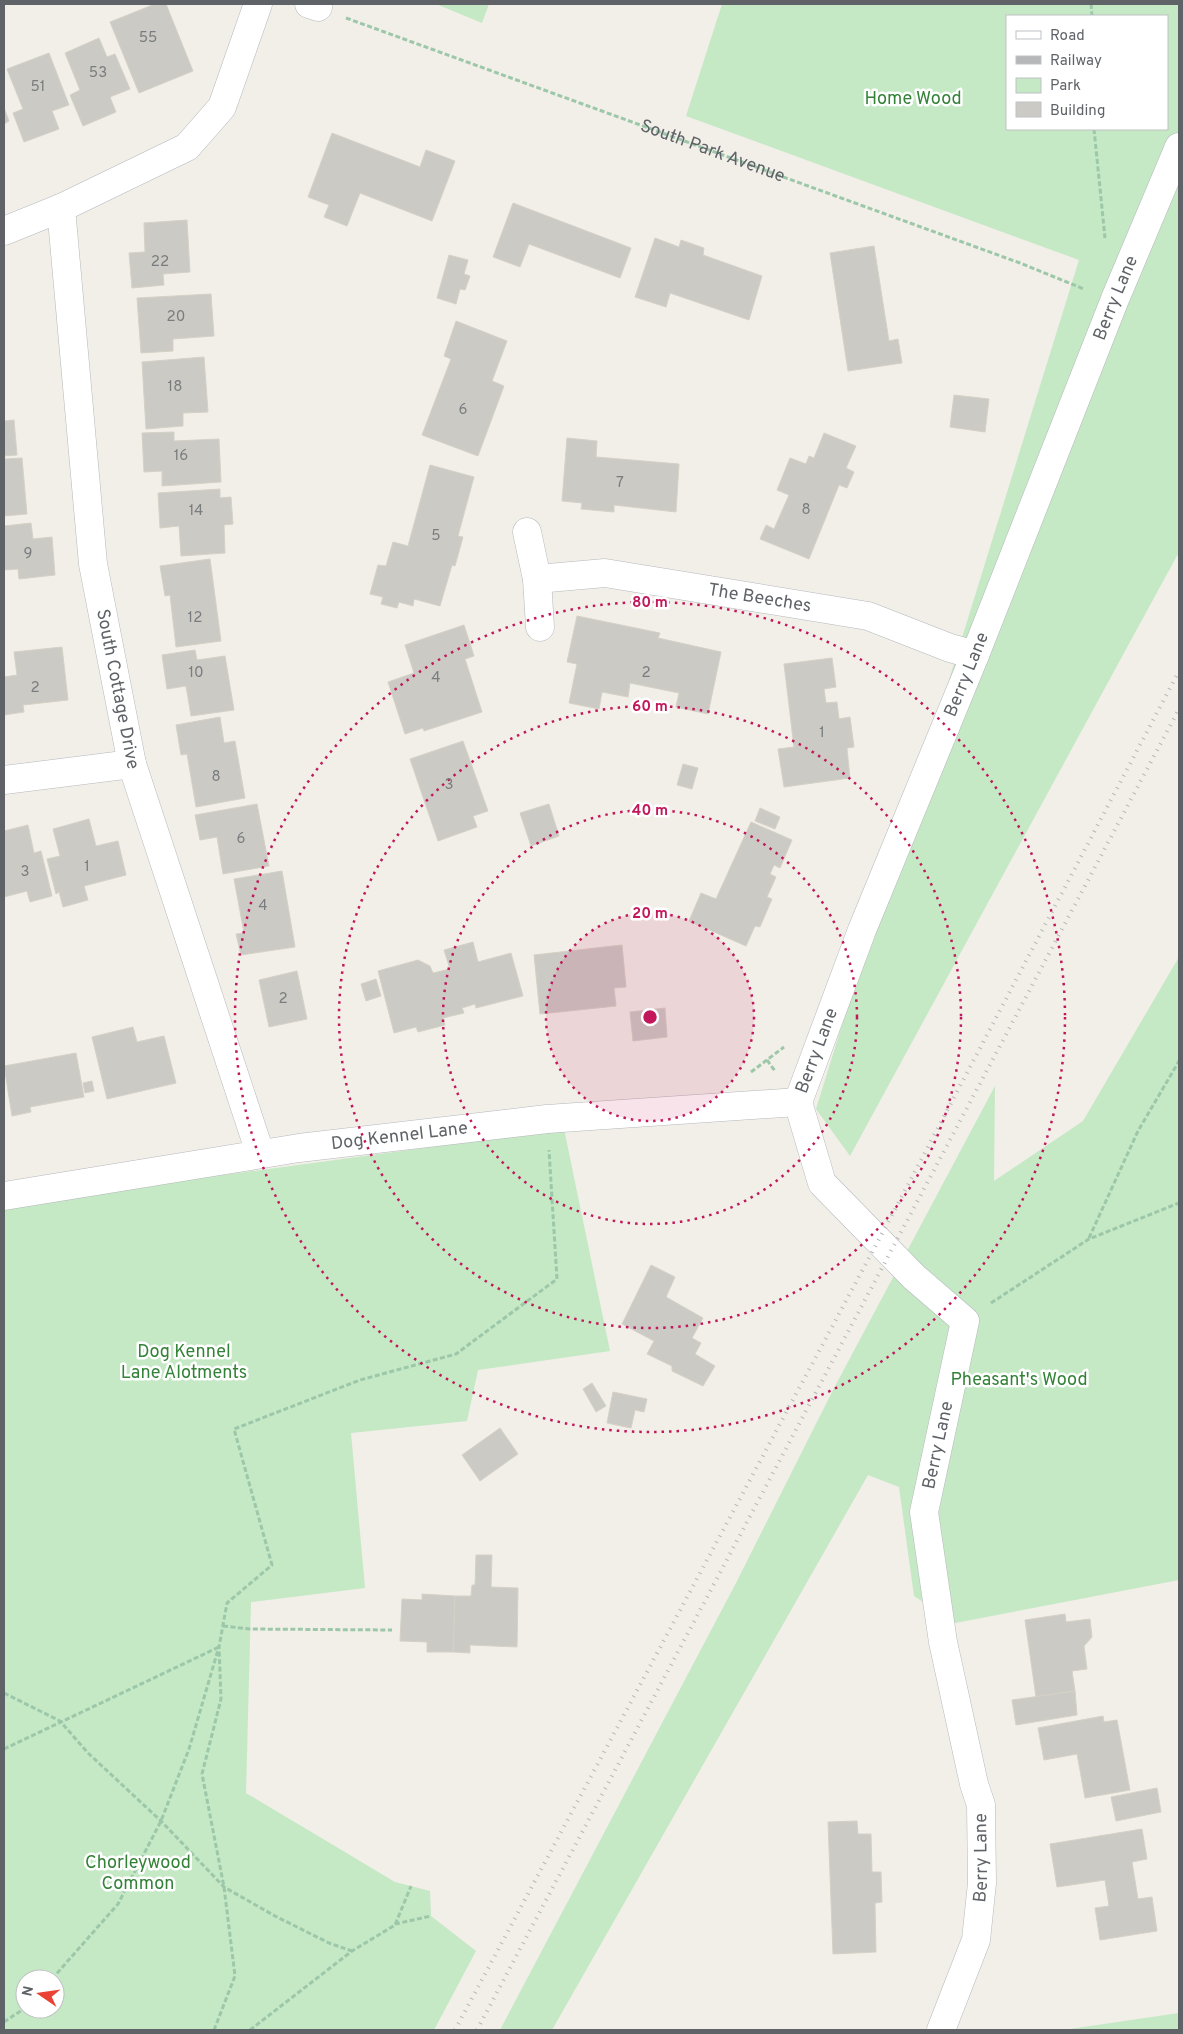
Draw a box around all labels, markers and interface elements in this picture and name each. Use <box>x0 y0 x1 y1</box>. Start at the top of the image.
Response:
legend <box>1006 15 1168 130</box>
text: Road <box>1050 27 1085 46</box>
house number: 55 <box>139 29 157 48</box>
text: Railway <box>1050 52 1102 71</box>
house number: 53 <box>89 64 107 83</box>
text: Park <box>1050 77 1081 96</box>
house number: 51 <box>31 78 45 97</box>
park label: Home Wood <box>864 88 962 111</box>
text: Building <box>1050 102 1105 121</box>
street label: South Park Avenue <box>637 114 788 188</box>
street label: Berry Lane <box>1088 252 1143 344</box>
house number: 22 <box>151 253 169 272</box>
house number: 20 <box>167 308 185 327</box>
house number: 18 <box>168 378 182 397</box>
house number: 6 <box>459 401 468 420</box>
house number: 16 <box>174 447 188 466</box>
house number: 7 <box>616 474 624 493</box>
house number: 8 <box>801 501 811 520</box>
house number: 14 <box>189 502 203 521</box>
house number: 5 <box>431 527 441 546</box>
house number: 9 <box>24 545 32 564</box>
street label: The Beeches <box>706 579 813 618</box>
text: 80 m <box>632 594 668 613</box>
street label: South Cottage Drive <box>91 607 145 772</box>
house number: 12 <box>188 609 202 628</box>
street label: Berry Lane <box>939 629 994 721</box>
house number: 10 <box>188 664 204 683</box>
house number: 2 <box>641 664 651 683</box>
house number: 4 <box>431 669 441 688</box>
house number: 2 <box>30 679 40 698</box>
text: 60 m <box>632 698 668 717</box>
house number: 1 <box>819 724 825 743</box>
house number: 8 <box>211 768 221 787</box>
house number: 3 <box>444 776 454 795</box>
text: 40 m <box>632 802 668 821</box>
house number: 6 <box>237 830 246 849</box>
house number: 1 <box>84 858 90 877</box>
house number: 3 <box>20 863 30 882</box>
house number: 4 <box>258 897 268 916</box>
text: 20 m <box>632 905 668 924</box>
house number: 2 <box>278 990 288 1009</box>
street label: Berry Lane <box>791 1005 843 1097</box>
centre of rings <box>641 1008 659 1026</box>
street label: Dog Kennel Lane <box>330 1117 469 1156</box>
park label: Dog Kennel Lane Alotments <box>121 1341 247 1385</box>
park label: Pheasant's Wood <box>950 1369 1088 1392</box>
street label: Berry Lane <box>918 1399 959 1491</box>
street label: Berry Lane <box>969 1813 994 1904</box>
park label: Chorleywood Common <box>85 1852 191 1896</box>
north arrow <box>15 1969 65 2019</box>
text: N <box>19 1985 38 1998</box>

